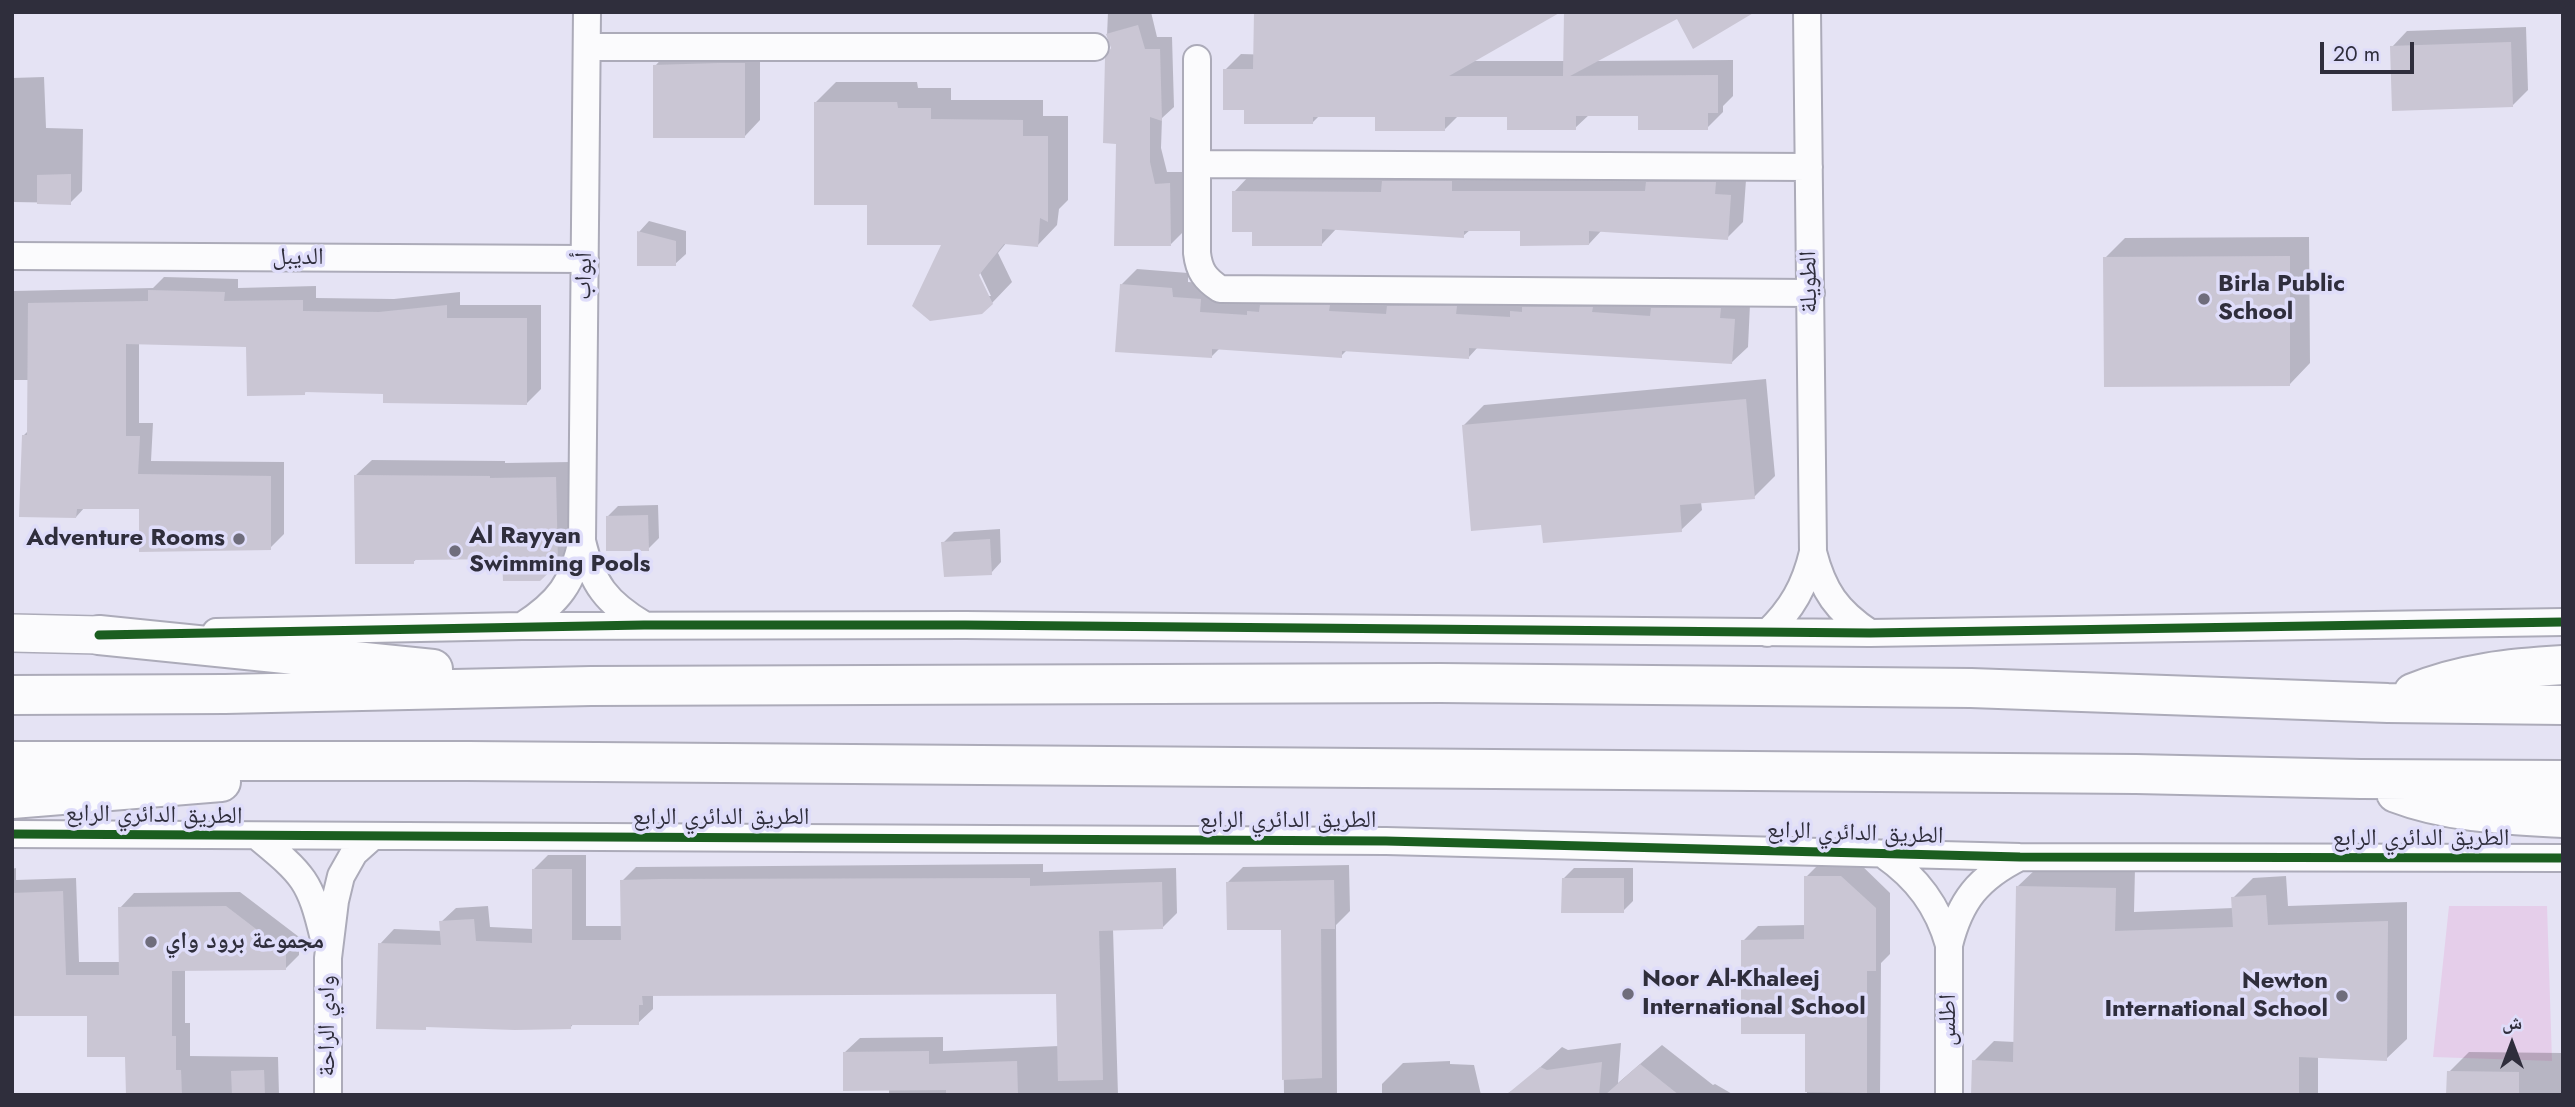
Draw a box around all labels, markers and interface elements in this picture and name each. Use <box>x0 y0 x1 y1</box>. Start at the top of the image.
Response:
scale bar <box>2323 28 2418 72</box>
text: 20 m <box>2333 39 2380 69</box>
street label: الديبل <box>272 244 324 272</box>
street label: الطويلة <box>1795 251 1825 313</box>
street label: أبواب <box>570 252 600 300</box>
place label: Birla Public School <box>2218 271 2345 327</box>
marker: Birla Public School <box>2196 291 2212 307</box>
place label: Al Rayyan Swimming Pools <box>469 523 650 579</box>
place label: Adventure Rooms <box>26 525 225 553</box>
marker: Adventure Rooms <box>231 531 247 547</box>
marker: Al Rayyan Swimming Pools <box>447 543 463 559</box>
street label: الطريق الدائري الرابع <box>65 800 243 832</box>
street label: الطريق الدائري الرابع <box>633 804 809 832</box>
street label: الطريق الدائري الرابع <box>1200 807 1376 835</box>
street label: الطريق الدائري الرابع <box>1766 817 1944 851</box>
street label: الطريق الدائري الرابع <box>2333 825 2509 853</box>
place label: مجموعة برود واي <box>165 928 324 956</box>
marker: مجموعة برود واي <box>143 934 159 950</box>
place label: Noor Al-Khaleej International School <box>1642 966 1866 1022</box>
place label: Newton International School <box>2104 968 2328 1024</box>
street label: وادي الراحة <box>314 975 342 1077</box>
marker: Noor Al-Khaleej International School <box>1620 986 1636 1002</box>
marker: Newton International School <box>2334 988 2350 1004</box>
street label: اطلس <box>1935 994 1963 1046</box>
north arrow <box>2477 1009 2547 1079</box>
text: ش <box>2502 1009 2522 1036</box>

